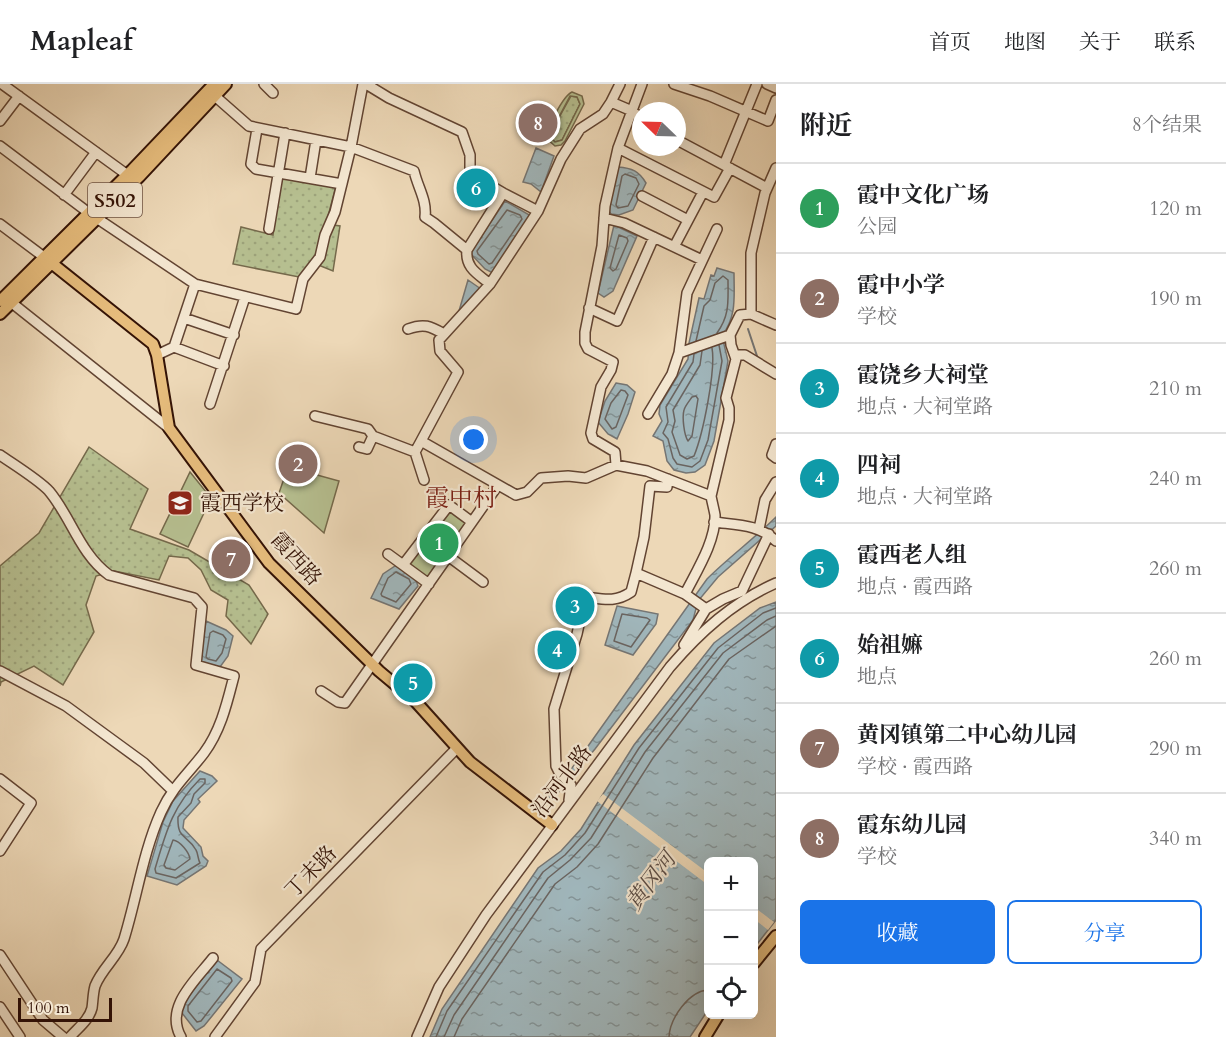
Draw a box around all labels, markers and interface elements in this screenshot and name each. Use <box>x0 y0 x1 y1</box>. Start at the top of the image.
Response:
text: Mapleaf <box>30 22 133 60</box>
text: 首页 <box>929 28 971 57</box>
text: 地图 <box>1004 28 1046 57</box>
text: 关于 <box>1079 28 1121 57</box>
text: 联系 <box>1154 28 1196 57</box>
pin: 8 <box>518 100 558 146</box>
north arrow <box>632 102 686 156</box>
text: 附近 <box>800 108 852 143</box>
text: 8个结果 <box>1132 111 1202 138</box>
pin: 6 <box>456 166 496 210</box>
text: 霞中文化广场 <box>857 180 989 210</box>
road number: S502 <box>88 183 142 217</box>
text: 1 <box>814 195 825 222</box>
text: 120 m <box>1149 195 1202 222</box>
text: 公园 <box>857 213 897 240</box>
text: 霞中小学 <box>857 270 945 300</box>
text: 2 <box>814 285 825 312</box>
text: 190 m <box>1149 285 1202 312</box>
text: 学校 <box>857 303 897 330</box>
text: 霞饶乡大祠堂 <box>857 360 989 390</box>
text: 3 <box>814 375 825 402</box>
text: 210 m <box>1149 375 1202 402</box>
text: 地点 · 大祠堂路 <box>857 393 993 420</box>
your location <box>459 425 488 454</box>
pin: 2 <box>278 442 318 487</box>
text: 四祠 <box>857 450 901 480</box>
text: 4 <box>814 465 825 492</box>
text: 240 m <box>1149 465 1202 492</box>
district label: 霞中村 <box>425 482 497 515</box>
text: 地点 · 大祠堂路 <box>857 483 993 510</box>
school or university icon: 霞西学校 <box>165 488 195 518</box>
place label: 霞西学校 <box>200 489 284 518</box>
pin: 1 <box>420 520 458 566</box>
street label: 霞西路 <box>264 526 328 592</box>
pin: 7 <box>212 536 250 582</box>
text: 霞西老人组 <box>857 540 967 570</box>
text: 5 <box>814 555 825 582</box>
text: 260 m <box>1149 555 1202 582</box>
text: 地点 · 霞西路 <box>857 573 973 600</box>
pin: 3 <box>556 584 594 628</box>
pin: 4 <box>538 628 576 672</box>
text: 始祖嫲 <box>857 630 923 660</box>
text: 6 <box>814 645 825 672</box>
text: 260 m <box>1149 645 1202 672</box>
pin: 5 <box>394 660 432 706</box>
text: 地点 <box>857 663 897 690</box>
text: 黄冈镇第二中心幼儿园 <box>857 720 1077 750</box>
text: 7 <box>814 735 825 762</box>
text: 290 m <box>1149 735 1202 762</box>
street label: 沿河北路 <box>525 739 599 823</box>
text: 学校 · 霞西路 <box>857 753 973 780</box>
text: 霞东幼儿园 <box>857 810 967 840</box>
text: 8 <box>814 825 825 852</box>
text: 340 m <box>1149 825 1202 852</box>
street label: 丁未路 <box>279 839 343 905</box>
water label: 黄冈河 <box>619 842 685 916</box>
text: 学校 <box>857 843 897 870</box>
map controls <box>704 857 758 1019</box>
button: + <box>704 857 758 911</box>
button: 收藏 <box>800 900 995 964</box>
button: 分享 <box>1007 900 1202 964</box>
button: − <box>704 911 758 965</box>
button: locate <box>704 965 758 1019</box>
scale bar <box>18 995 112 1022</box>
text: 100 m <box>27 997 69 1019</box>

